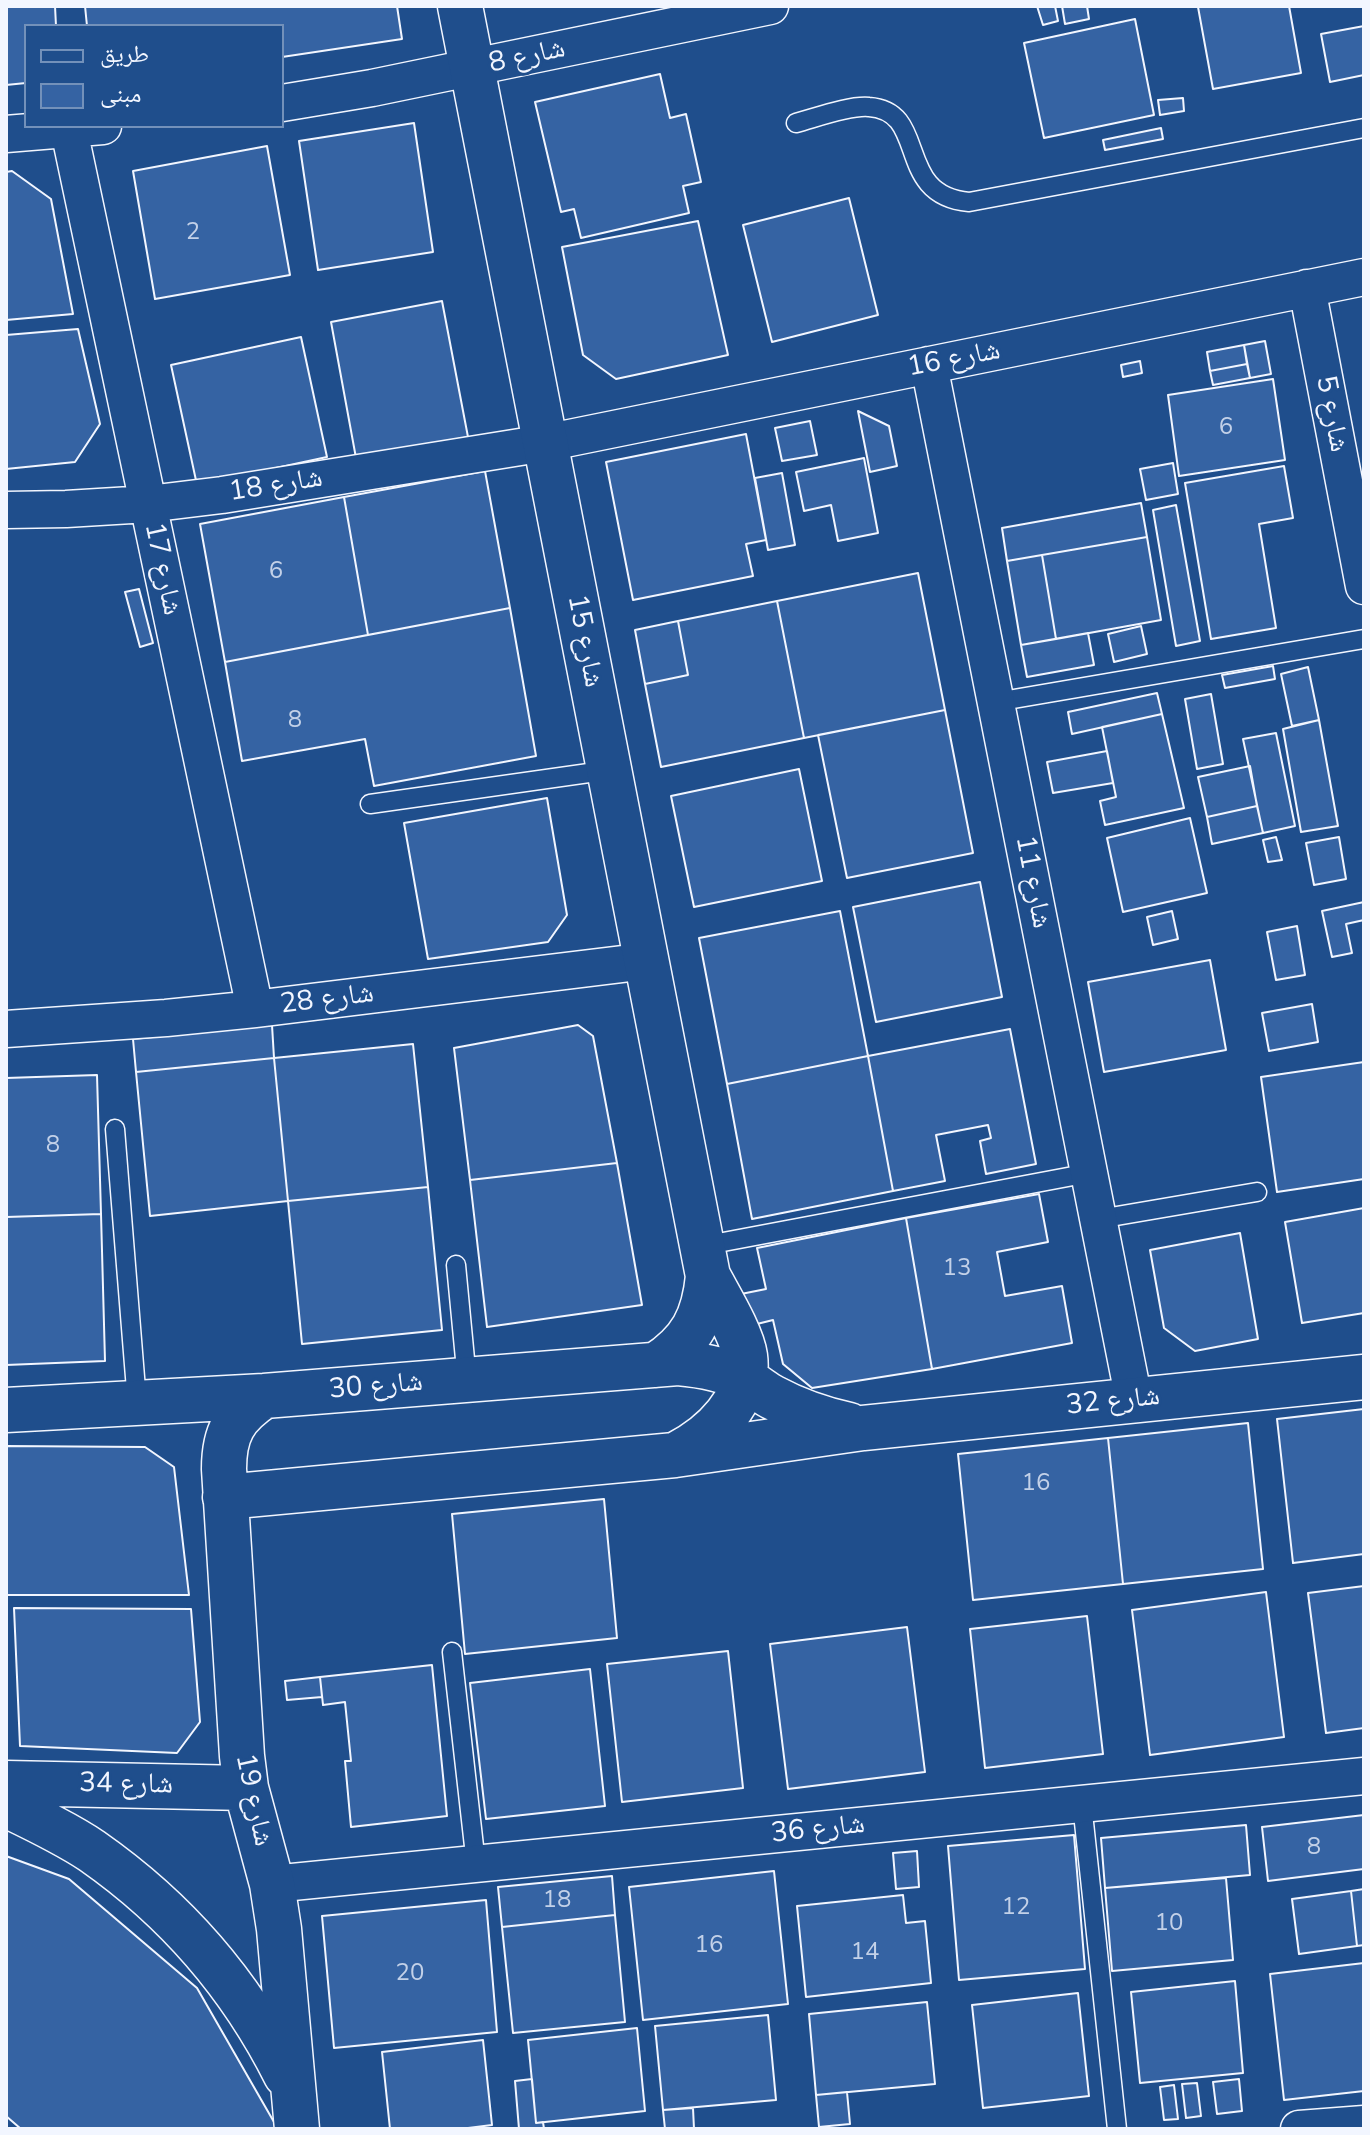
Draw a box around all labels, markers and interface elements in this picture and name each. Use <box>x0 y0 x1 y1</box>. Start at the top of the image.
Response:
legend <box>24 24 284 128</box>
street label: شارع 8 <box>486 33 568 81</box>
text: طريق <box>100 38 149 70</box>
text: مبنى <box>100 78 141 110</box>
house number: 2 <box>186 219 200 247</box>
street label: شارع 16 <box>905 335 1003 385</box>
street label: شارع 5 <box>1307 373 1355 455</box>
house number: 6 <box>1219 414 1233 442</box>
street label: شارع 18 <box>227 462 325 510</box>
street label: شارع 17 <box>136 520 188 618</box>
house number: 6 <box>269 558 283 586</box>
street label: شارع 15 <box>559 592 609 690</box>
house number: 8 <box>288 707 302 735</box>
street label: شارع 11 <box>1007 833 1057 931</box>
street label: شارع 28 <box>278 978 376 1022</box>
house number: 8 <box>46 1132 60 1160</box>
house number: 13 <box>943 1255 971 1283</box>
street label: شارع 30 <box>328 1366 424 1408</box>
street label: شارع 32 <box>1064 1380 1162 1424</box>
house number: 16 <box>1022 1470 1050 1498</box>
street label: شارع 19 <box>227 1751 279 1849</box>
street label: شارع 34 <box>79 1767 173 1803</box>
street label: شارع 36 <box>769 1808 867 1852</box>
house number: 8 <box>1307 1834 1321 1862</box>
house number: 18 <box>543 1887 571 1915</box>
house number: 12 <box>1002 1894 1030 1922</box>
house number: 10 <box>1155 1910 1183 1938</box>
house number: 16 <box>695 1932 723 1960</box>
house number: 14 <box>851 1939 879 1967</box>
house number: 20 <box>396 1960 424 1988</box>

